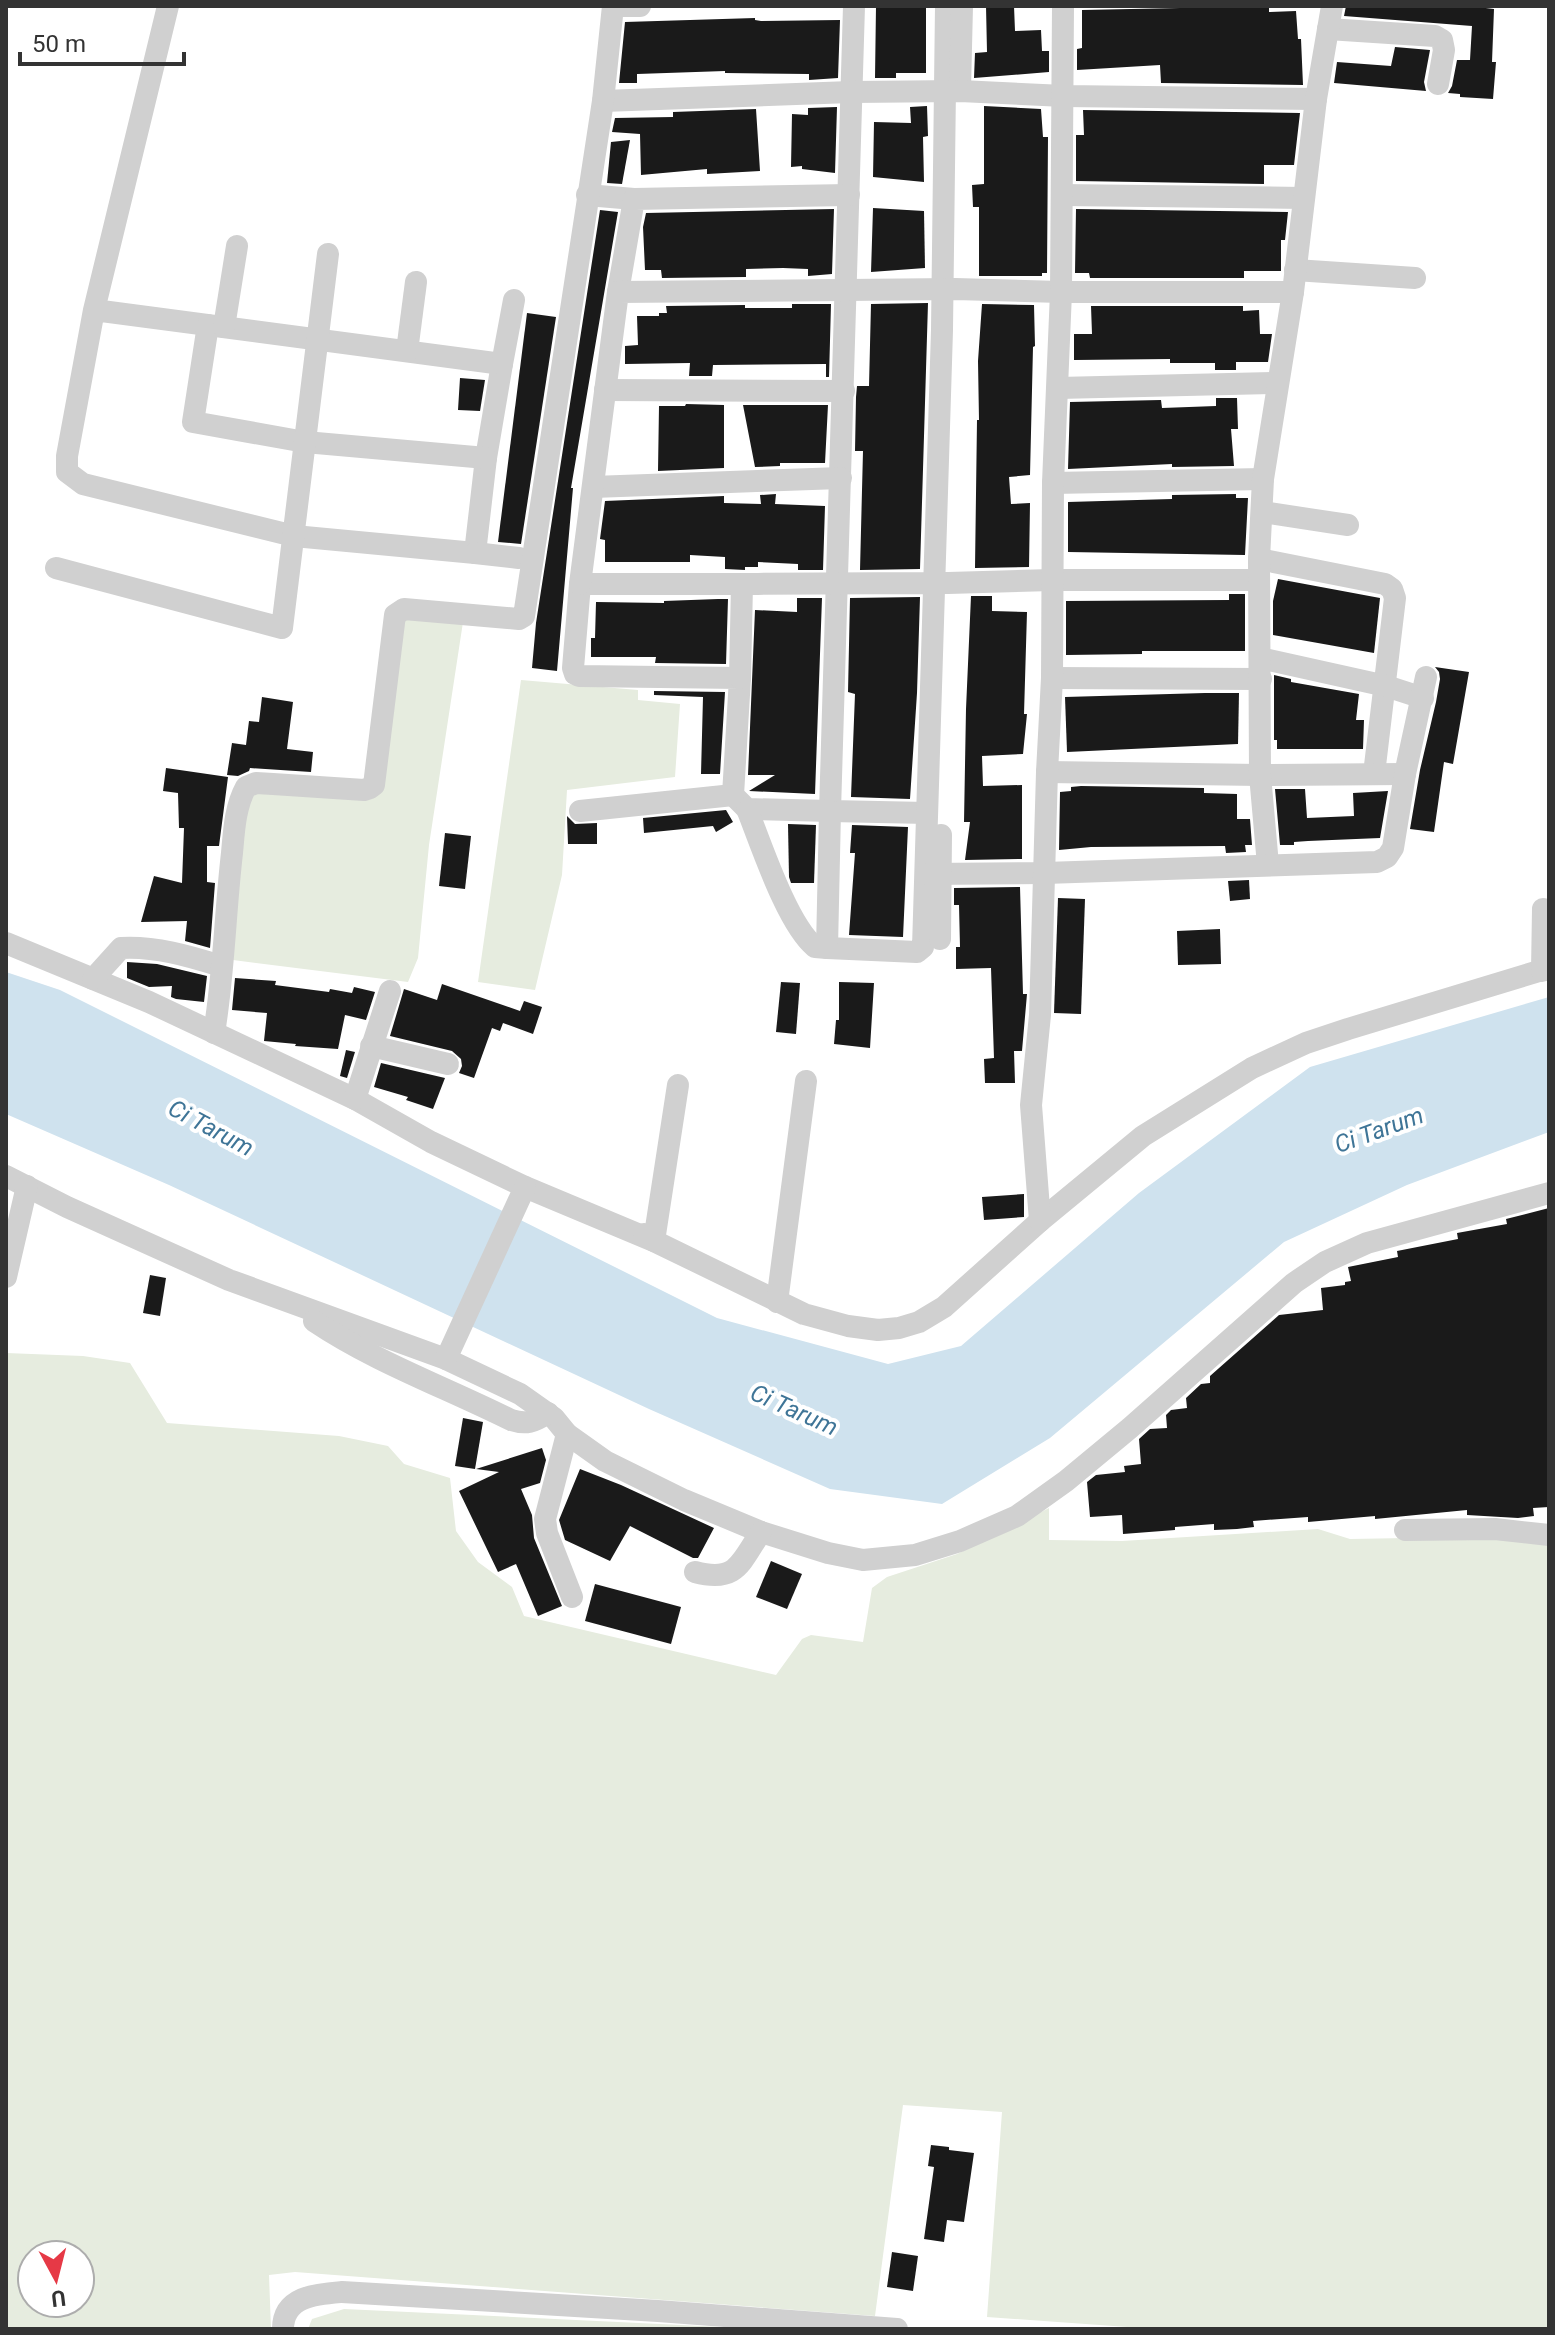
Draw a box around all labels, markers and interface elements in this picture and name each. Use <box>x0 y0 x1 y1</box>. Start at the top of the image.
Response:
scale bar <box>20 16 184 66</box>
text: 50 m <box>32 30 86 58</box>
water label: Ci Tarum <box>164 1094 258 1162</box>
water label: Ci Tarum <box>1331 1101 1427 1159</box>
water label: Ci Tarum <box>746 1378 842 1442</box>
north arrow <box>16 2239 96 2319</box>
text: U <box>50 2285 67 2312</box>

